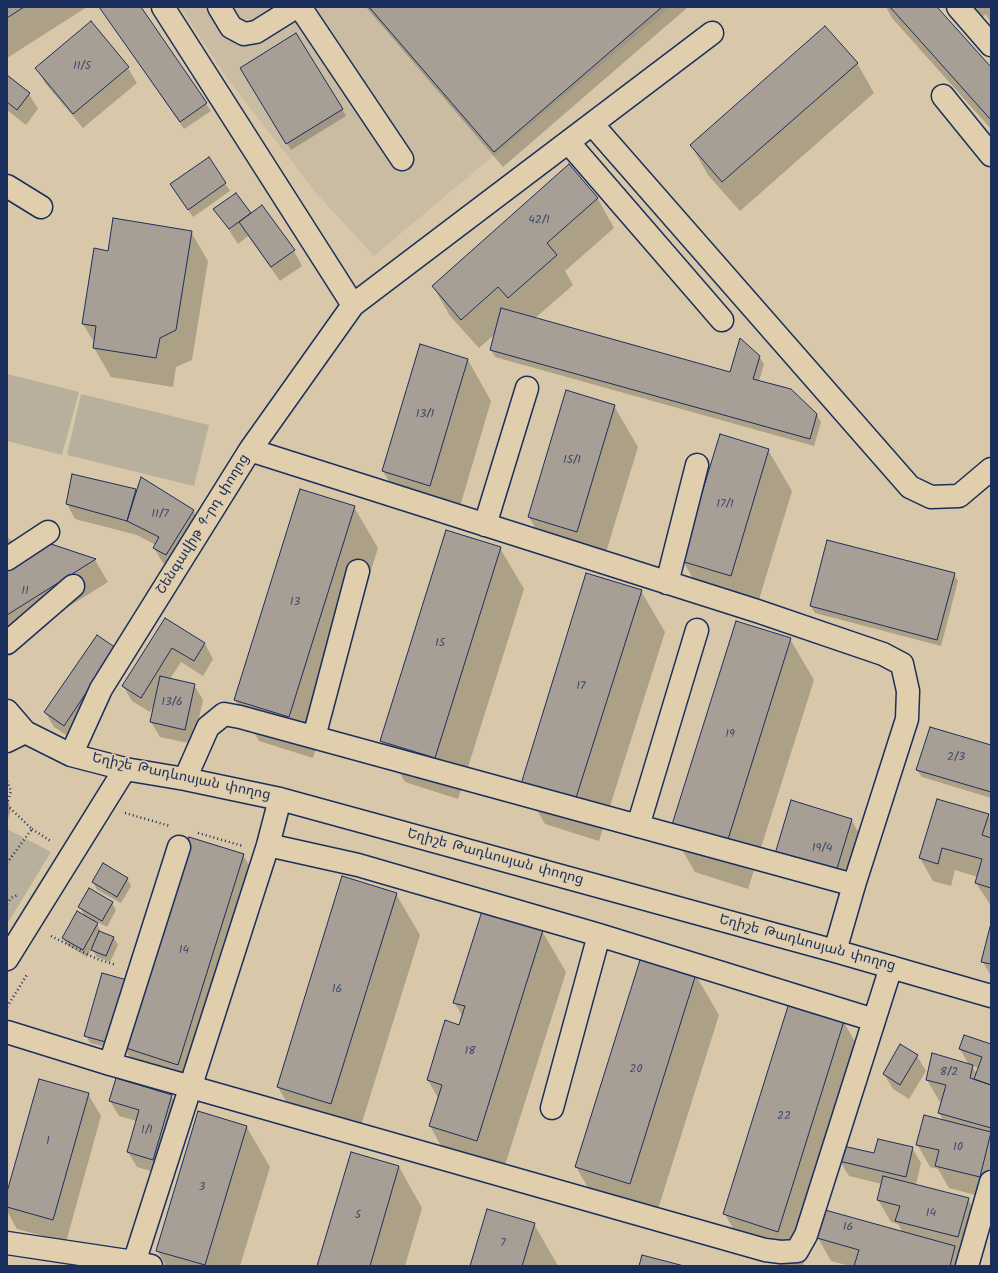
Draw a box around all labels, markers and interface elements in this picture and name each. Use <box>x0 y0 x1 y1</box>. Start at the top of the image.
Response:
house number: 11/5 <box>73 60 91 74</box>
house number: 42/1 <box>528 214 550 228</box>
house number: 13/1 <box>416 408 434 422</box>
street label: Շենգավիթ 9-րդ փողոց <box>154 452 254 598</box>
house number: 15/1 <box>563 454 581 468</box>
house number: 17/1 <box>716 498 734 512</box>
house number: 11/7 <box>151 508 169 522</box>
house number: 11 <box>21 585 29 599</box>
house number: 13 <box>290 596 300 610</box>
house number: 15 <box>435 637 445 651</box>
house number: 17 <box>576 680 586 694</box>
house number: 13/6 <box>161 696 183 710</box>
house number: 19 <box>725 728 735 742</box>
street label: Եղիշե Թադևոսյան փողոց <box>90 751 272 805</box>
house number: 2/3 <box>947 751 965 765</box>
street label: Եղիշե Թադևոսյան փողոց <box>405 826 585 890</box>
house number: 19/4 <box>812 842 832 856</box>
street label: Եղիշե Թադևոսյան փողոց <box>717 912 897 976</box>
house number: 14 <box>179 944 189 958</box>
house number: 16 <box>332 983 342 997</box>
house number: 18 <box>465 1045 475 1059</box>
house number: 20 <box>630 1063 642 1077</box>
house number: 8/2 <box>940 1066 958 1080</box>
house number: 22 <box>777 1110 791 1124</box>
house number: 1/1 <box>141 1124 153 1138</box>
house number: 1 <box>46 1135 50 1149</box>
house number: 10 <box>953 1141 963 1155</box>
house number: 3 <box>199 1181 205 1195</box>
house number: 14 <box>926 1207 936 1221</box>
house number: 5 <box>355 1209 361 1223</box>
house number: 16 <box>843 1221 853 1235</box>
house number: 7 <box>500 1237 506 1251</box>

